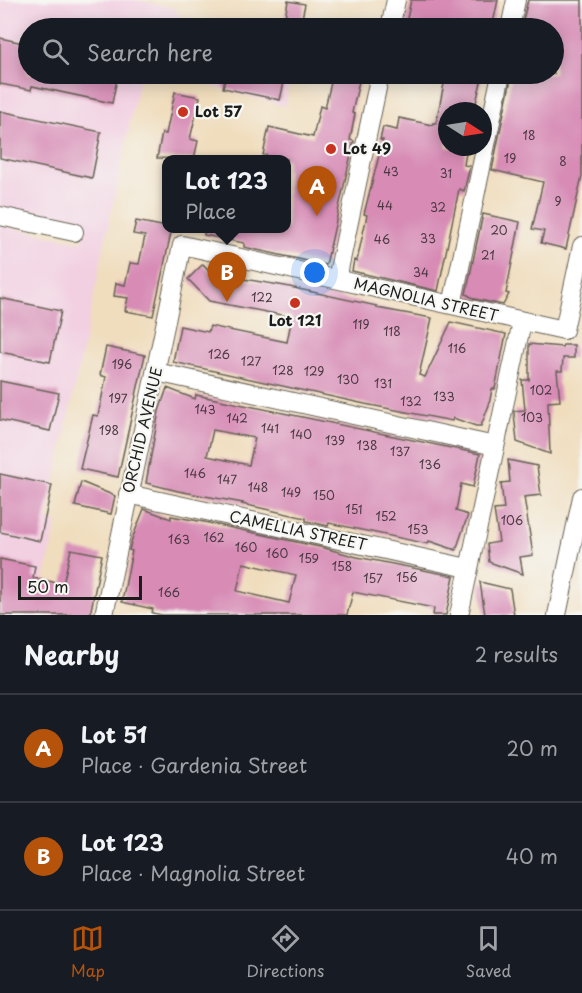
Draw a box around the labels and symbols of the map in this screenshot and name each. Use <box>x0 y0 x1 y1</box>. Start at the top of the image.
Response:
place label: Lot 57 <box>195 99 242 122</box>
north arrow <box>438 102 492 156</box>
marker: Lot 57 <box>176 105 190 119</box>
house number: 18 <box>523 126 535 144</box>
place label: Lot 49 <box>343 136 391 159</box>
marker: Lot 49 <box>324 142 338 156</box>
house number: 19 <box>504 149 516 167</box>
house number: 8 <box>559 152 567 170</box>
house number: 43 <box>383 162 399 180</box>
house number: 31 <box>440 164 452 182</box>
pin: A <box>298 166 336 216</box>
house number: 9 <box>554 192 562 210</box>
house number: 44 <box>377 196 393 214</box>
house number: 32 <box>430 198 446 216</box>
house number: 20 <box>490 221 508 239</box>
house number: 33 <box>420 229 436 247</box>
house number: 46 <box>374 230 390 248</box>
house number: 21 <box>481 246 495 264</box>
pin: B <box>208 252 246 302</box>
your location <box>300 258 329 287</box>
house number: 34 <box>413 263 429 281</box>
street label: MAGNOLIA STREET <box>352 271 501 326</box>
house number: 122 <box>251 288 273 306</box>
marker: Lot 121 <box>288 296 302 310</box>
place label: Lot 121 <box>269 308 321 331</box>
house number: 119 <box>352 315 370 333</box>
house number: 118 <box>383 322 401 340</box>
house number: 116 <box>448 339 466 357</box>
house number: 126 <box>208 345 230 363</box>
house number: 127 <box>241 352 261 370</box>
house number: 196 <box>112 355 132 373</box>
house number: 128 <box>272 361 294 379</box>
house number: 129 <box>304 362 324 380</box>
street label: ORCHID AVENUE <box>116 364 167 495</box>
house number: 130 <box>337 370 359 388</box>
house number: 131 <box>374 374 392 392</box>
house number: 102 <box>530 381 552 399</box>
house number: 133 <box>433 387 455 405</box>
house number: 197 <box>109 389 128 407</box>
house number: 132 <box>400 392 422 410</box>
house number: 143 <box>194 400 216 418</box>
house number: 103 <box>521 408 543 426</box>
house number: 142 <box>226 409 248 427</box>
house number: 141 <box>261 419 279 437</box>
house number: 198 <box>99 421 119 439</box>
house number: 140 <box>290 425 312 443</box>
house number: 139 <box>325 431 345 449</box>
house number: 138 <box>357 436 377 454</box>
house number: 137 <box>390 442 410 460</box>
house number: 136 <box>419 455 441 473</box>
house number: 146 <box>184 464 206 482</box>
house number: 147 <box>217 470 237 488</box>
house number: 148 <box>248 478 268 496</box>
house number: 149 <box>281 483 301 501</box>
house number: 150 <box>313 486 335 504</box>
house number: 151 <box>345 500 363 518</box>
street label: CAMELLIA STREET <box>227 504 370 556</box>
house number: 152 <box>375 507 397 525</box>
house number: 106 <box>501 511 523 529</box>
house number: 153 <box>407 520 429 538</box>
house number: 162 <box>203 528 225 546</box>
house number: 163 <box>168 530 190 548</box>
house number: 160 <box>235 538 258 556</box>
house number: 160 <box>266 544 289 562</box>
house number: 159 <box>299 549 319 567</box>
house number: 158 <box>332 557 352 575</box>
house number: 156 <box>396 568 418 586</box>
house number: 157 <box>363 569 383 587</box>
scale bar <box>18 573 142 600</box>
house number: 166 <box>158 583 180 601</box>

